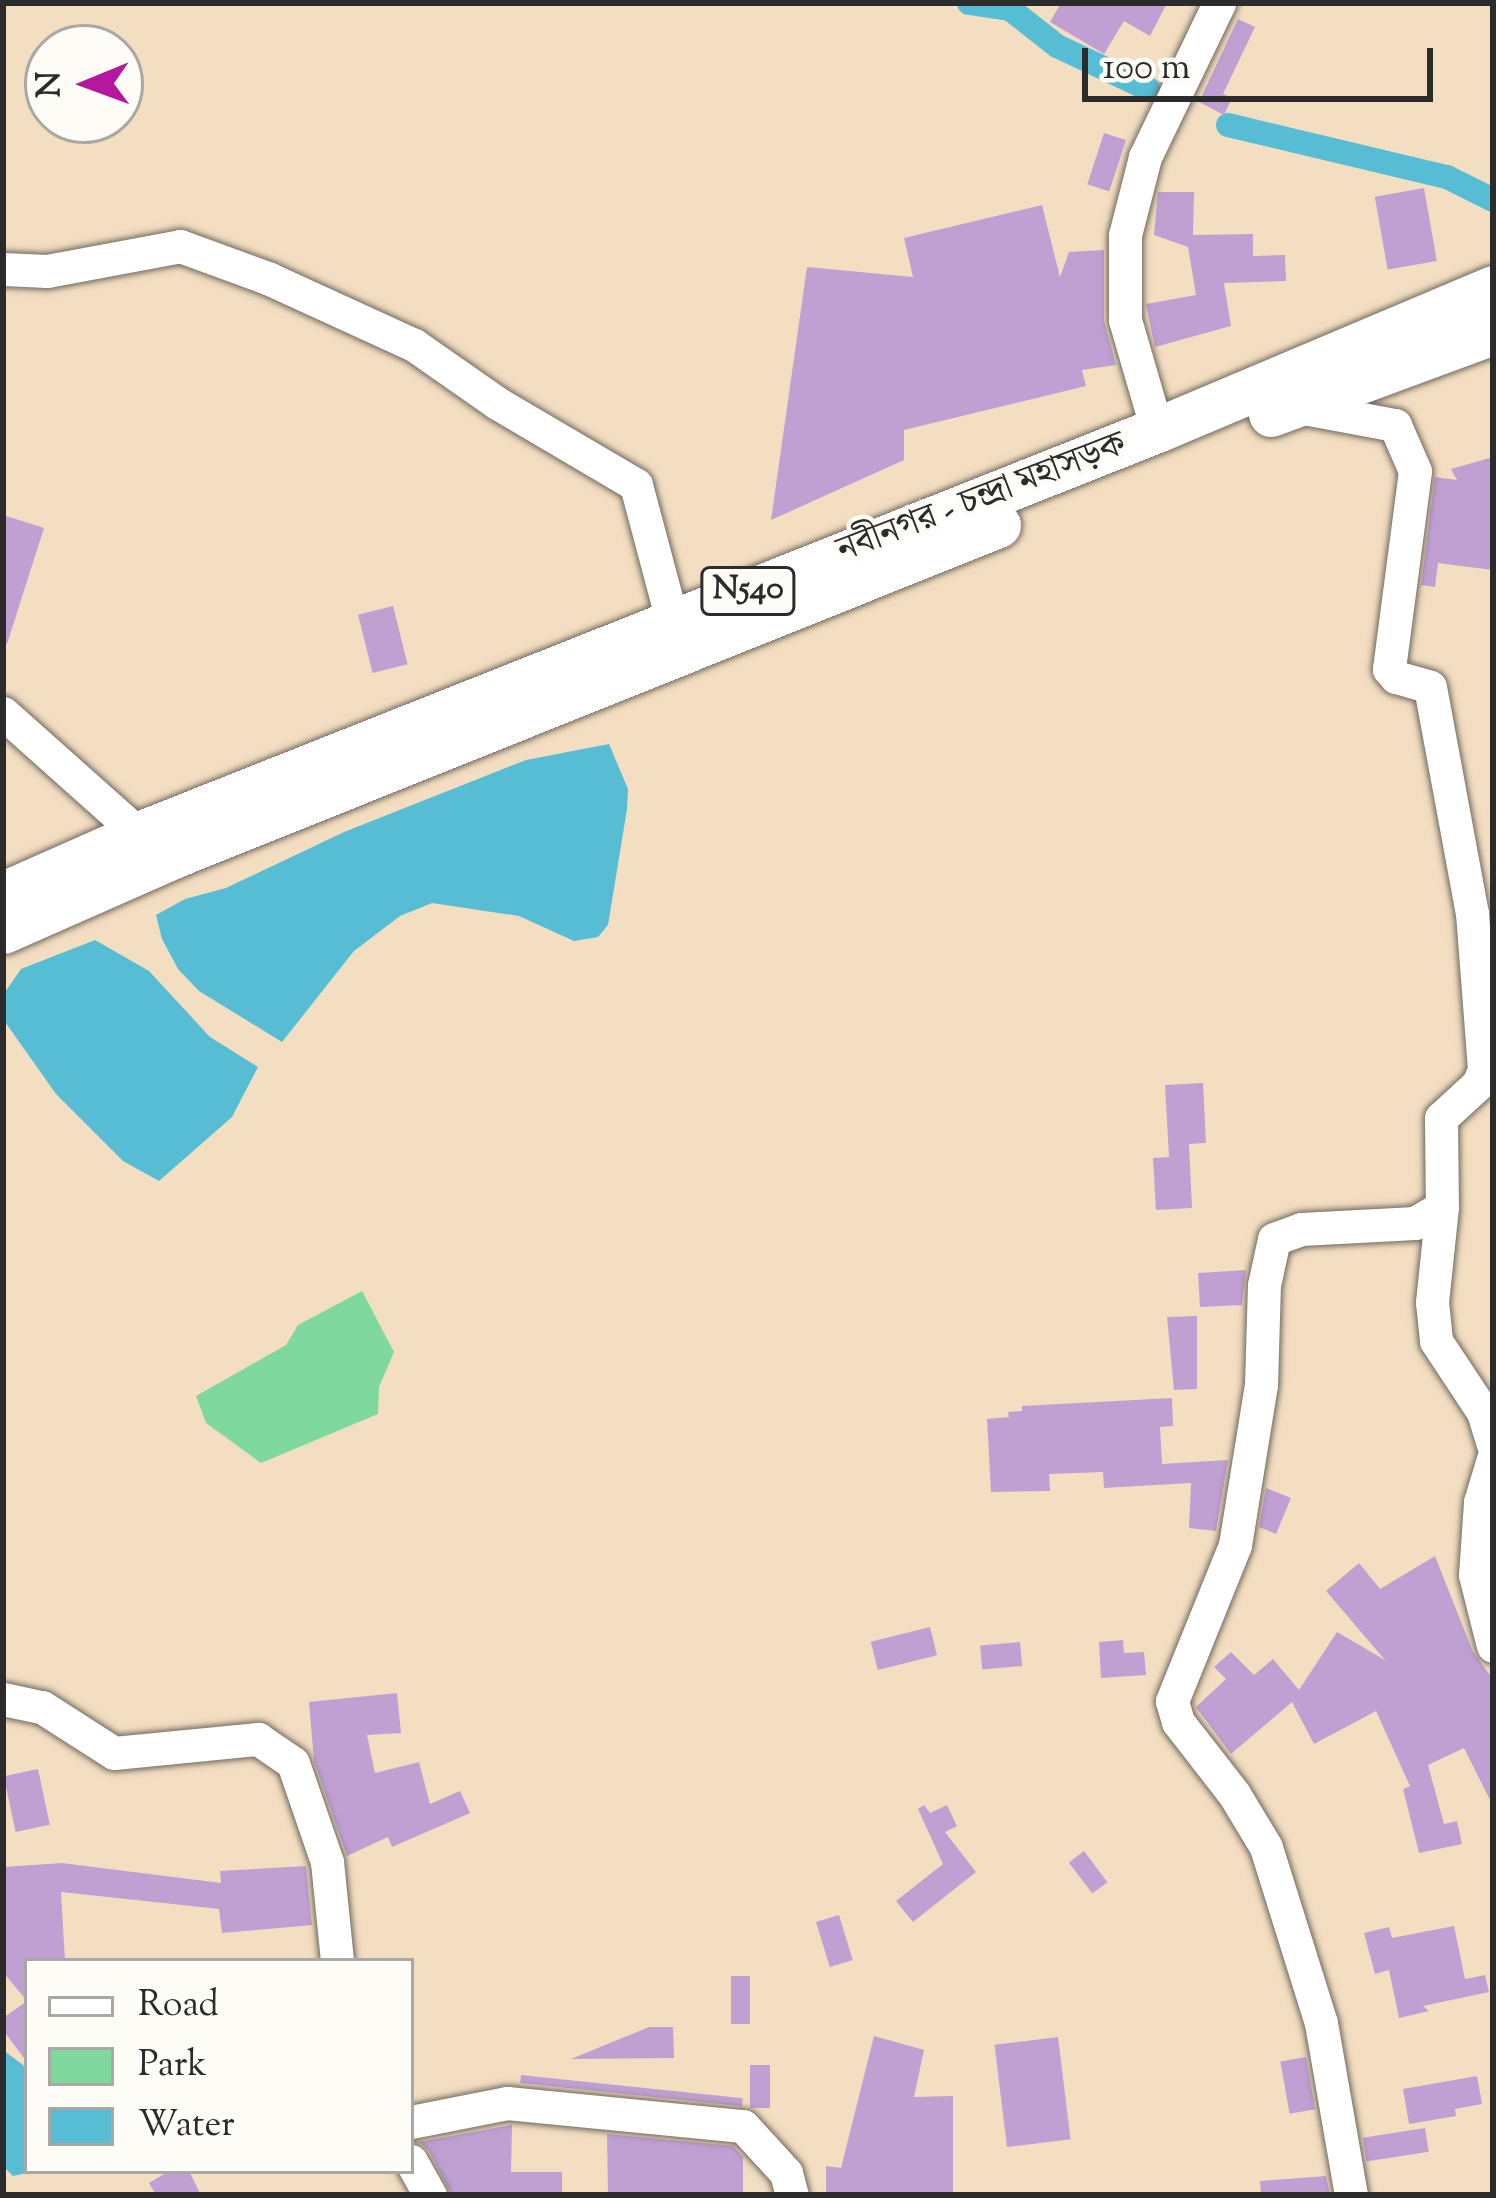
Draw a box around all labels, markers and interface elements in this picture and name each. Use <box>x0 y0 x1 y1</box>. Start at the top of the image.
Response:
north arrow <box>24 24 144 144</box>
scale bar <box>1088 24 1439 98</box>
text: 100 m <box>1103 43 1190 95</box>
text: N <box>27 71 75 98</box>
street label: নবীনগর - চন্দ্রা মহাসড়ক <box>832 424 1132 574</box>
road number: N540 <box>700 564 796 618</box>
legend <box>24 1958 414 2174</box>
text: Road <box>138 1980 219 2032</box>
text: Park <box>138 2040 207 2092</box>
text: Water <box>138 2100 235 2152</box>

